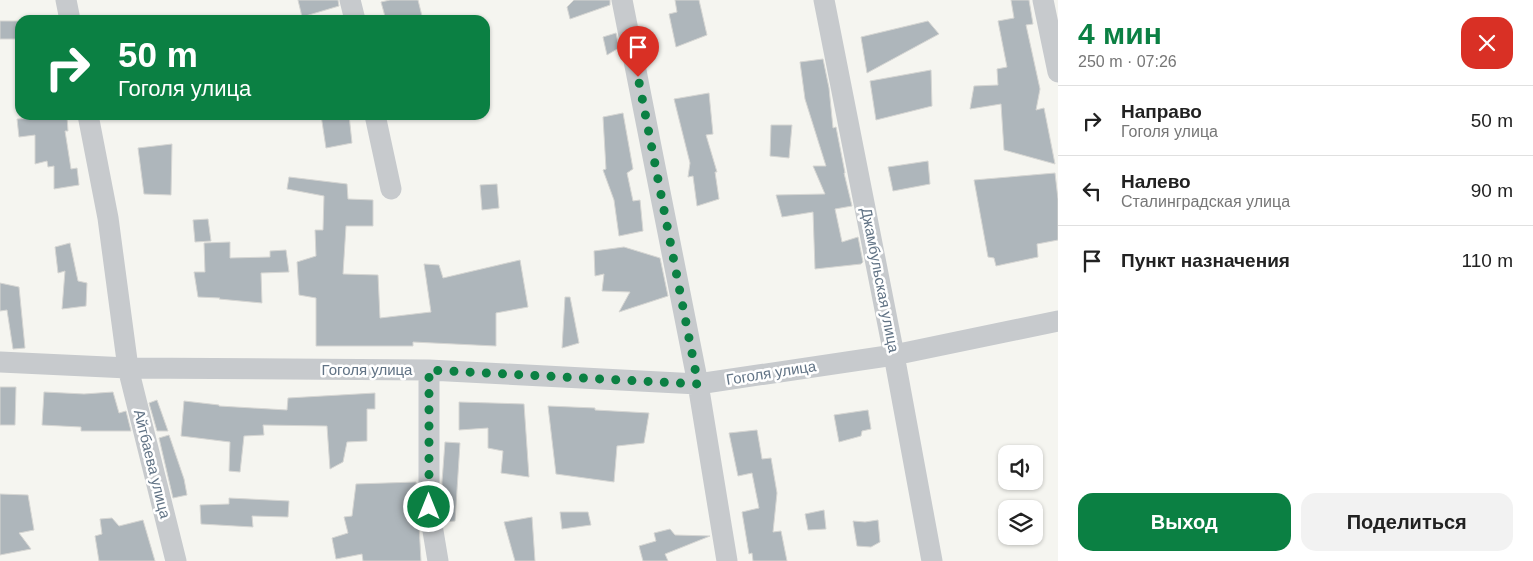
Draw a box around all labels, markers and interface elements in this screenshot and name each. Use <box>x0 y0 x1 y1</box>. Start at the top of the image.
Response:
text: 4 мин <box>1078 17 1162 50</box>
button: close <box>1461 17 1513 69</box>
pin <box>617 26 659 77</box>
icon: arrive <box>624 33 652 61</box>
icon: right <box>35 35 100 100</box>
text: 50 m <box>118 35 198 74</box>
text: 250 m · 07:26 <box>1078 53 1177 70</box>
text: Гоголя улица <box>118 76 251 101</box>
text: Направо <box>1121 101 1202 122</box>
icon: right <box>1078 107 1106 135</box>
text: 50 m <box>1471 110 1513 131</box>
text: Гоголя улица <box>1121 123 1218 140</box>
text: Налево <box>1121 171 1191 192</box>
icon: left <box>1078 177 1106 205</box>
text: 90 m <box>1471 180 1513 201</box>
text: Сталинградская улица <box>1121 193 1290 210</box>
street label: Джамбульская улица <box>858 206 903 354</box>
icon: arrive <box>1078 247 1106 275</box>
text: Пункт назначения <box>1121 250 1290 271</box>
text: 110 m <box>1462 250 1513 271</box>
street label: Гоголя улица <box>725 357 818 388</box>
street label: Гоголя улица <box>322 361 413 378</box>
street label: Айтбаева улица <box>131 408 174 521</box>
map controls <box>998 445 1043 545</box>
button: sound <box>998 445 1043 490</box>
position arrow <box>402 480 454 532</box>
button: Выход <box>1078 493 1291 551</box>
button: Поделиться <box>1301 493 1513 551</box>
button: layers <box>998 500 1043 545</box>

